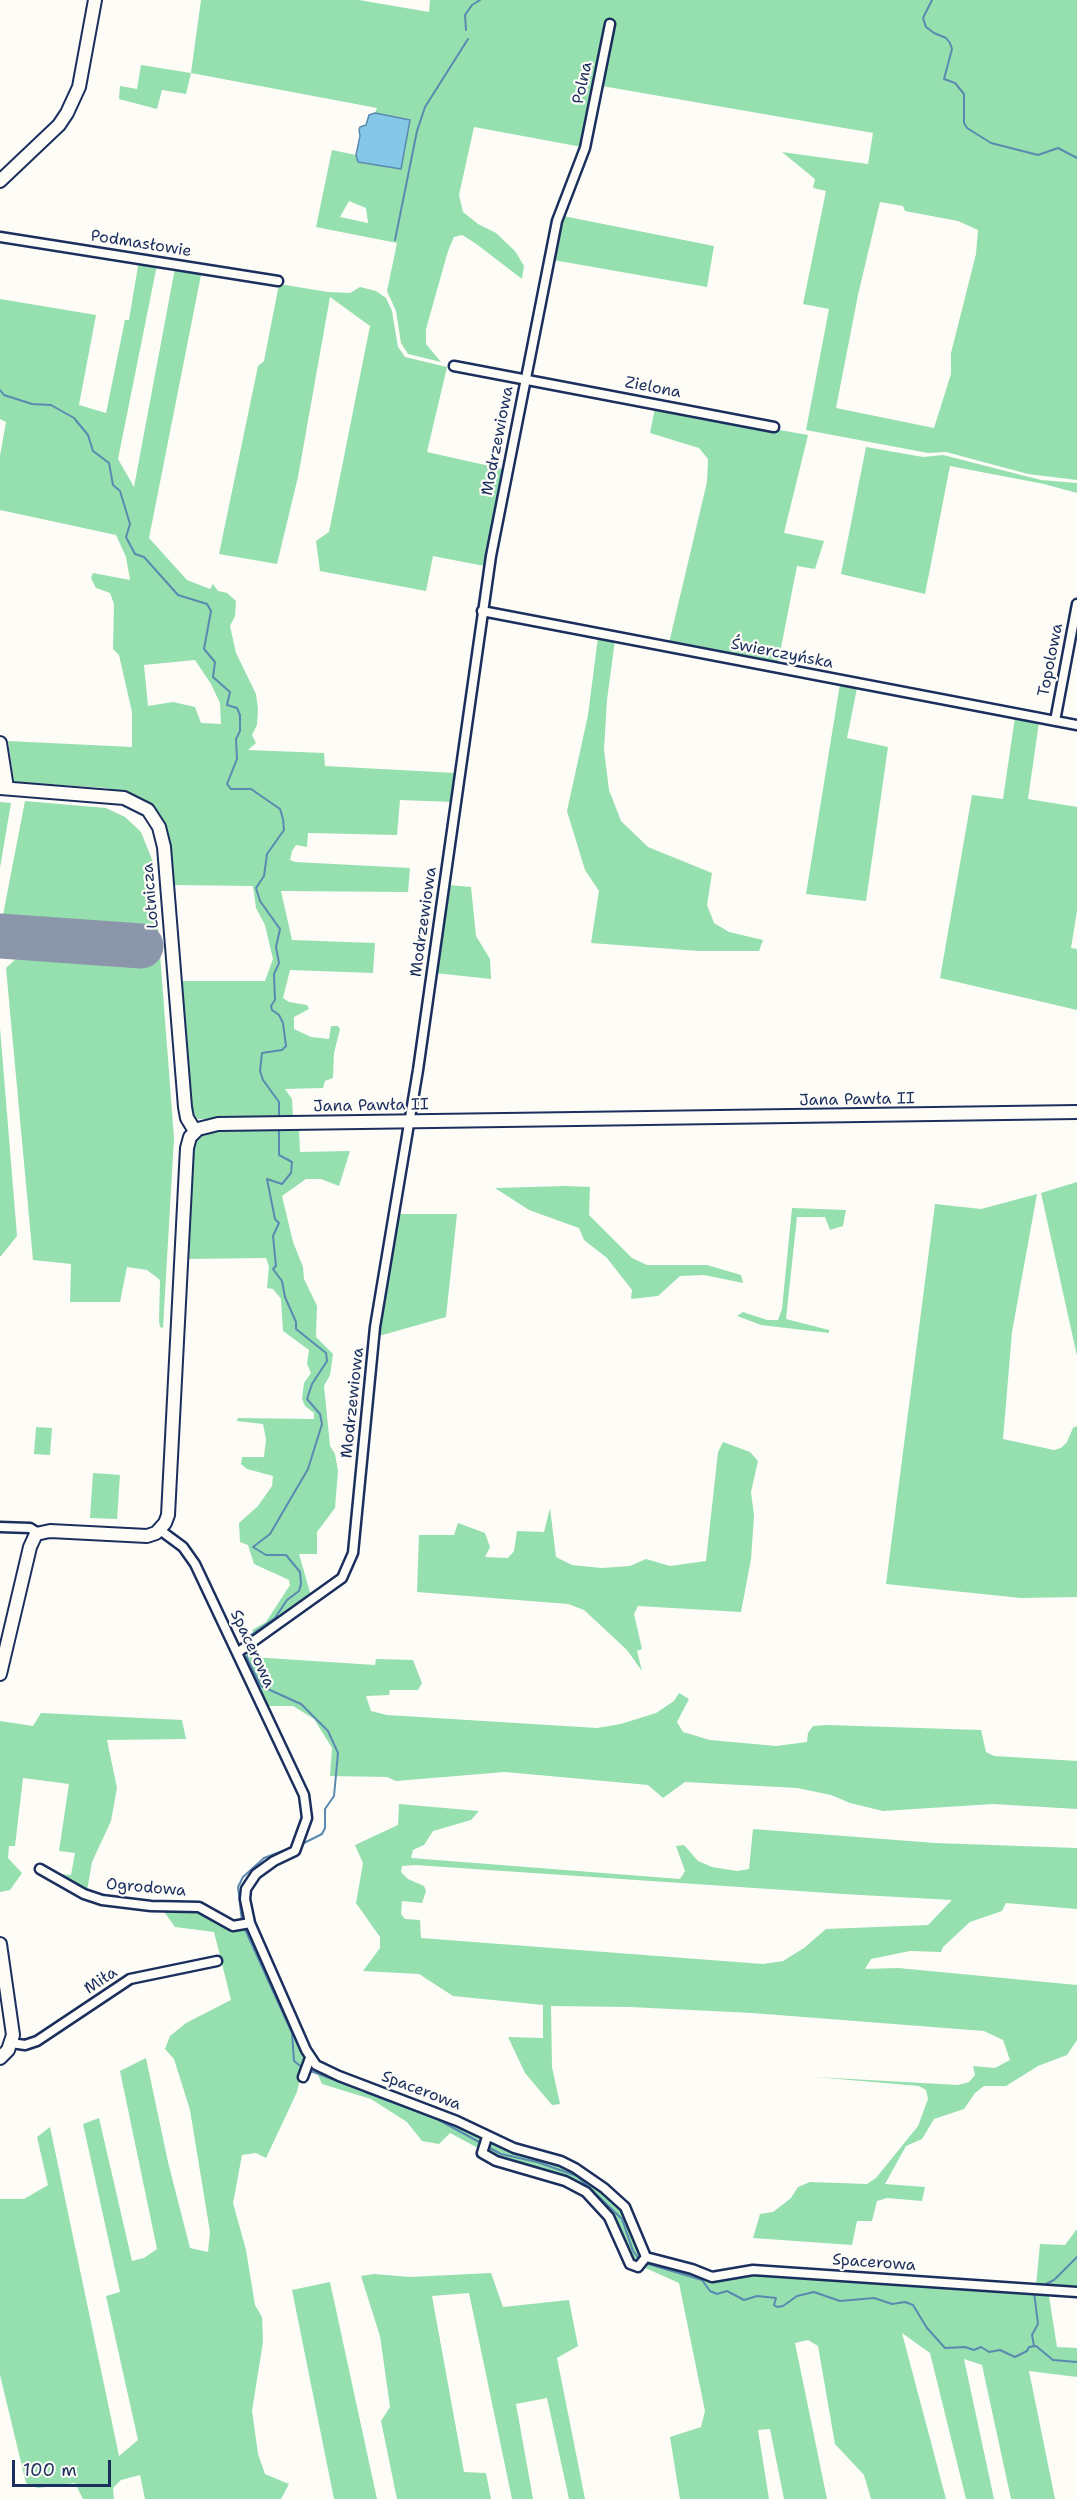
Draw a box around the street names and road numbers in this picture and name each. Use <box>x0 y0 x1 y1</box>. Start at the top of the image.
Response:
street label: Polna <box>569 60 597 106</box>
street label: Podmasłowie <box>89 227 193 261</box>
street label: Zielona <box>623 373 683 403</box>
street label: Modrzewiowa <box>478 385 518 497</box>
street label: Topolowa <box>1035 622 1067 698</box>
street label: Świerczyńska <box>729 635 835 673</box>
street label: Lotnicza <box>139 862 163 930</box>
street label: Modrzewiowa <box>407 866 441 978</box>
street label: Jana Pawła II <box>799 1089 915 1111</box>
street label: Jana Pawła II <box>313 1095 429 1117</box>
street label: Modrzewiowa <box>338 1347 368 1459</box>
street label: Spacerowa <box>226 1607 278 1691</box>
street label: Ogrodowa <box>105 1875 187 1901</box>
street label: Miła <box>81 1963 121 1999</box>
street label: Spacerowa <box>378 2067 464 2115</box>
street label: Spacerowa <box>832 2251 916 2275</box>

